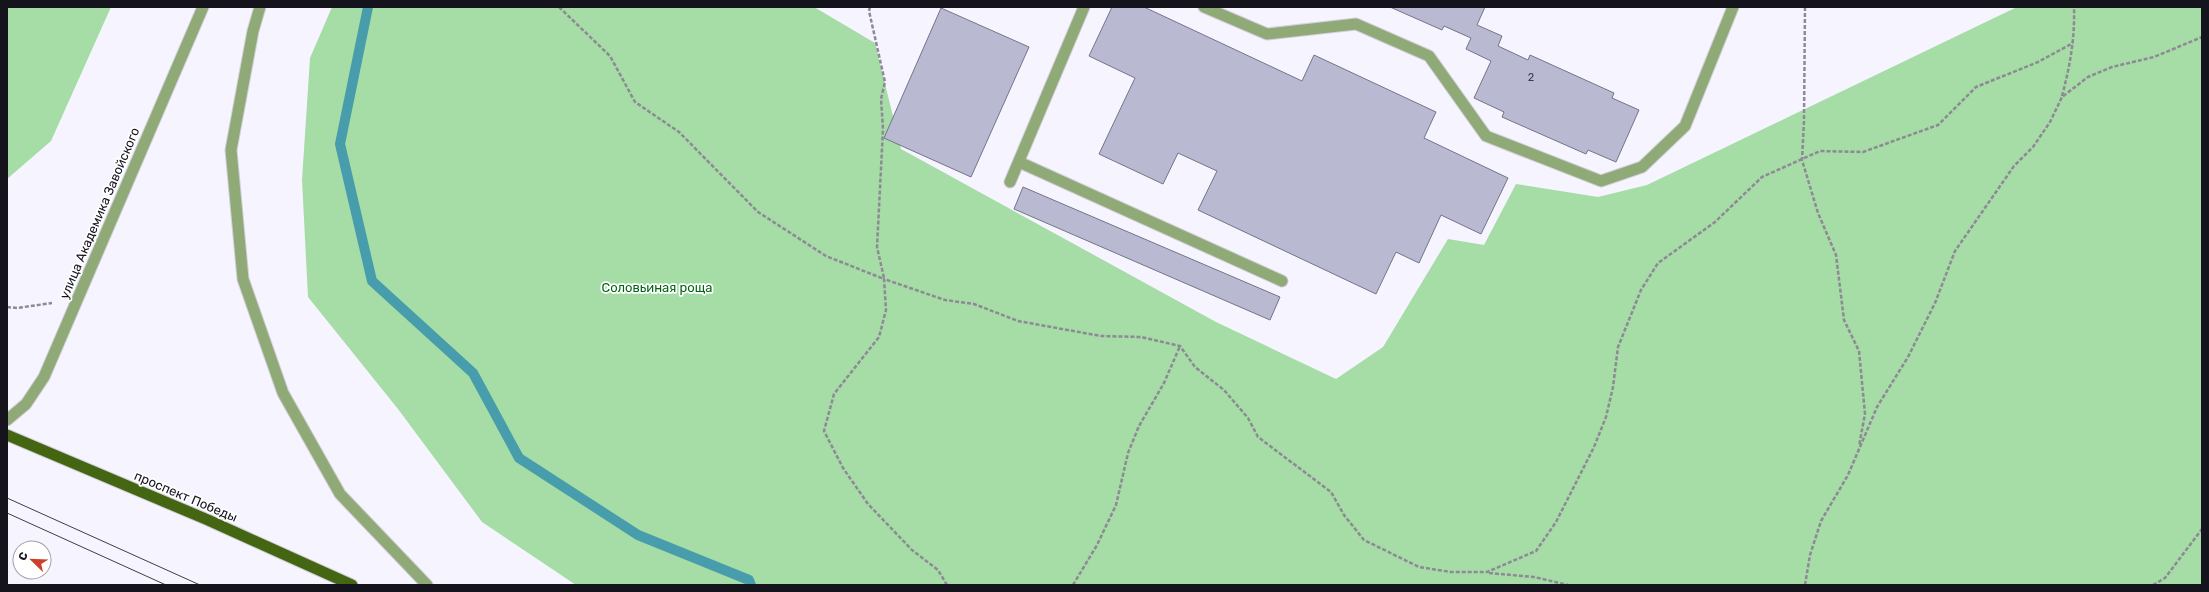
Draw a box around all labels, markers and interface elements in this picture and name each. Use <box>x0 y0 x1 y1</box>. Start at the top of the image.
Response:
house number: 2 <box>1528 71 1534 84</box>
street label: улица Академика Завойского <box>56 125 142 301</box>
park label: Соловьиная роща <box>601 280 713 295</box>
street label: проспект Победы <box>132 468 240 525</box>
north arrow <box>12 540 52 580</box>
text: С <box>16 550 31 562</box>

